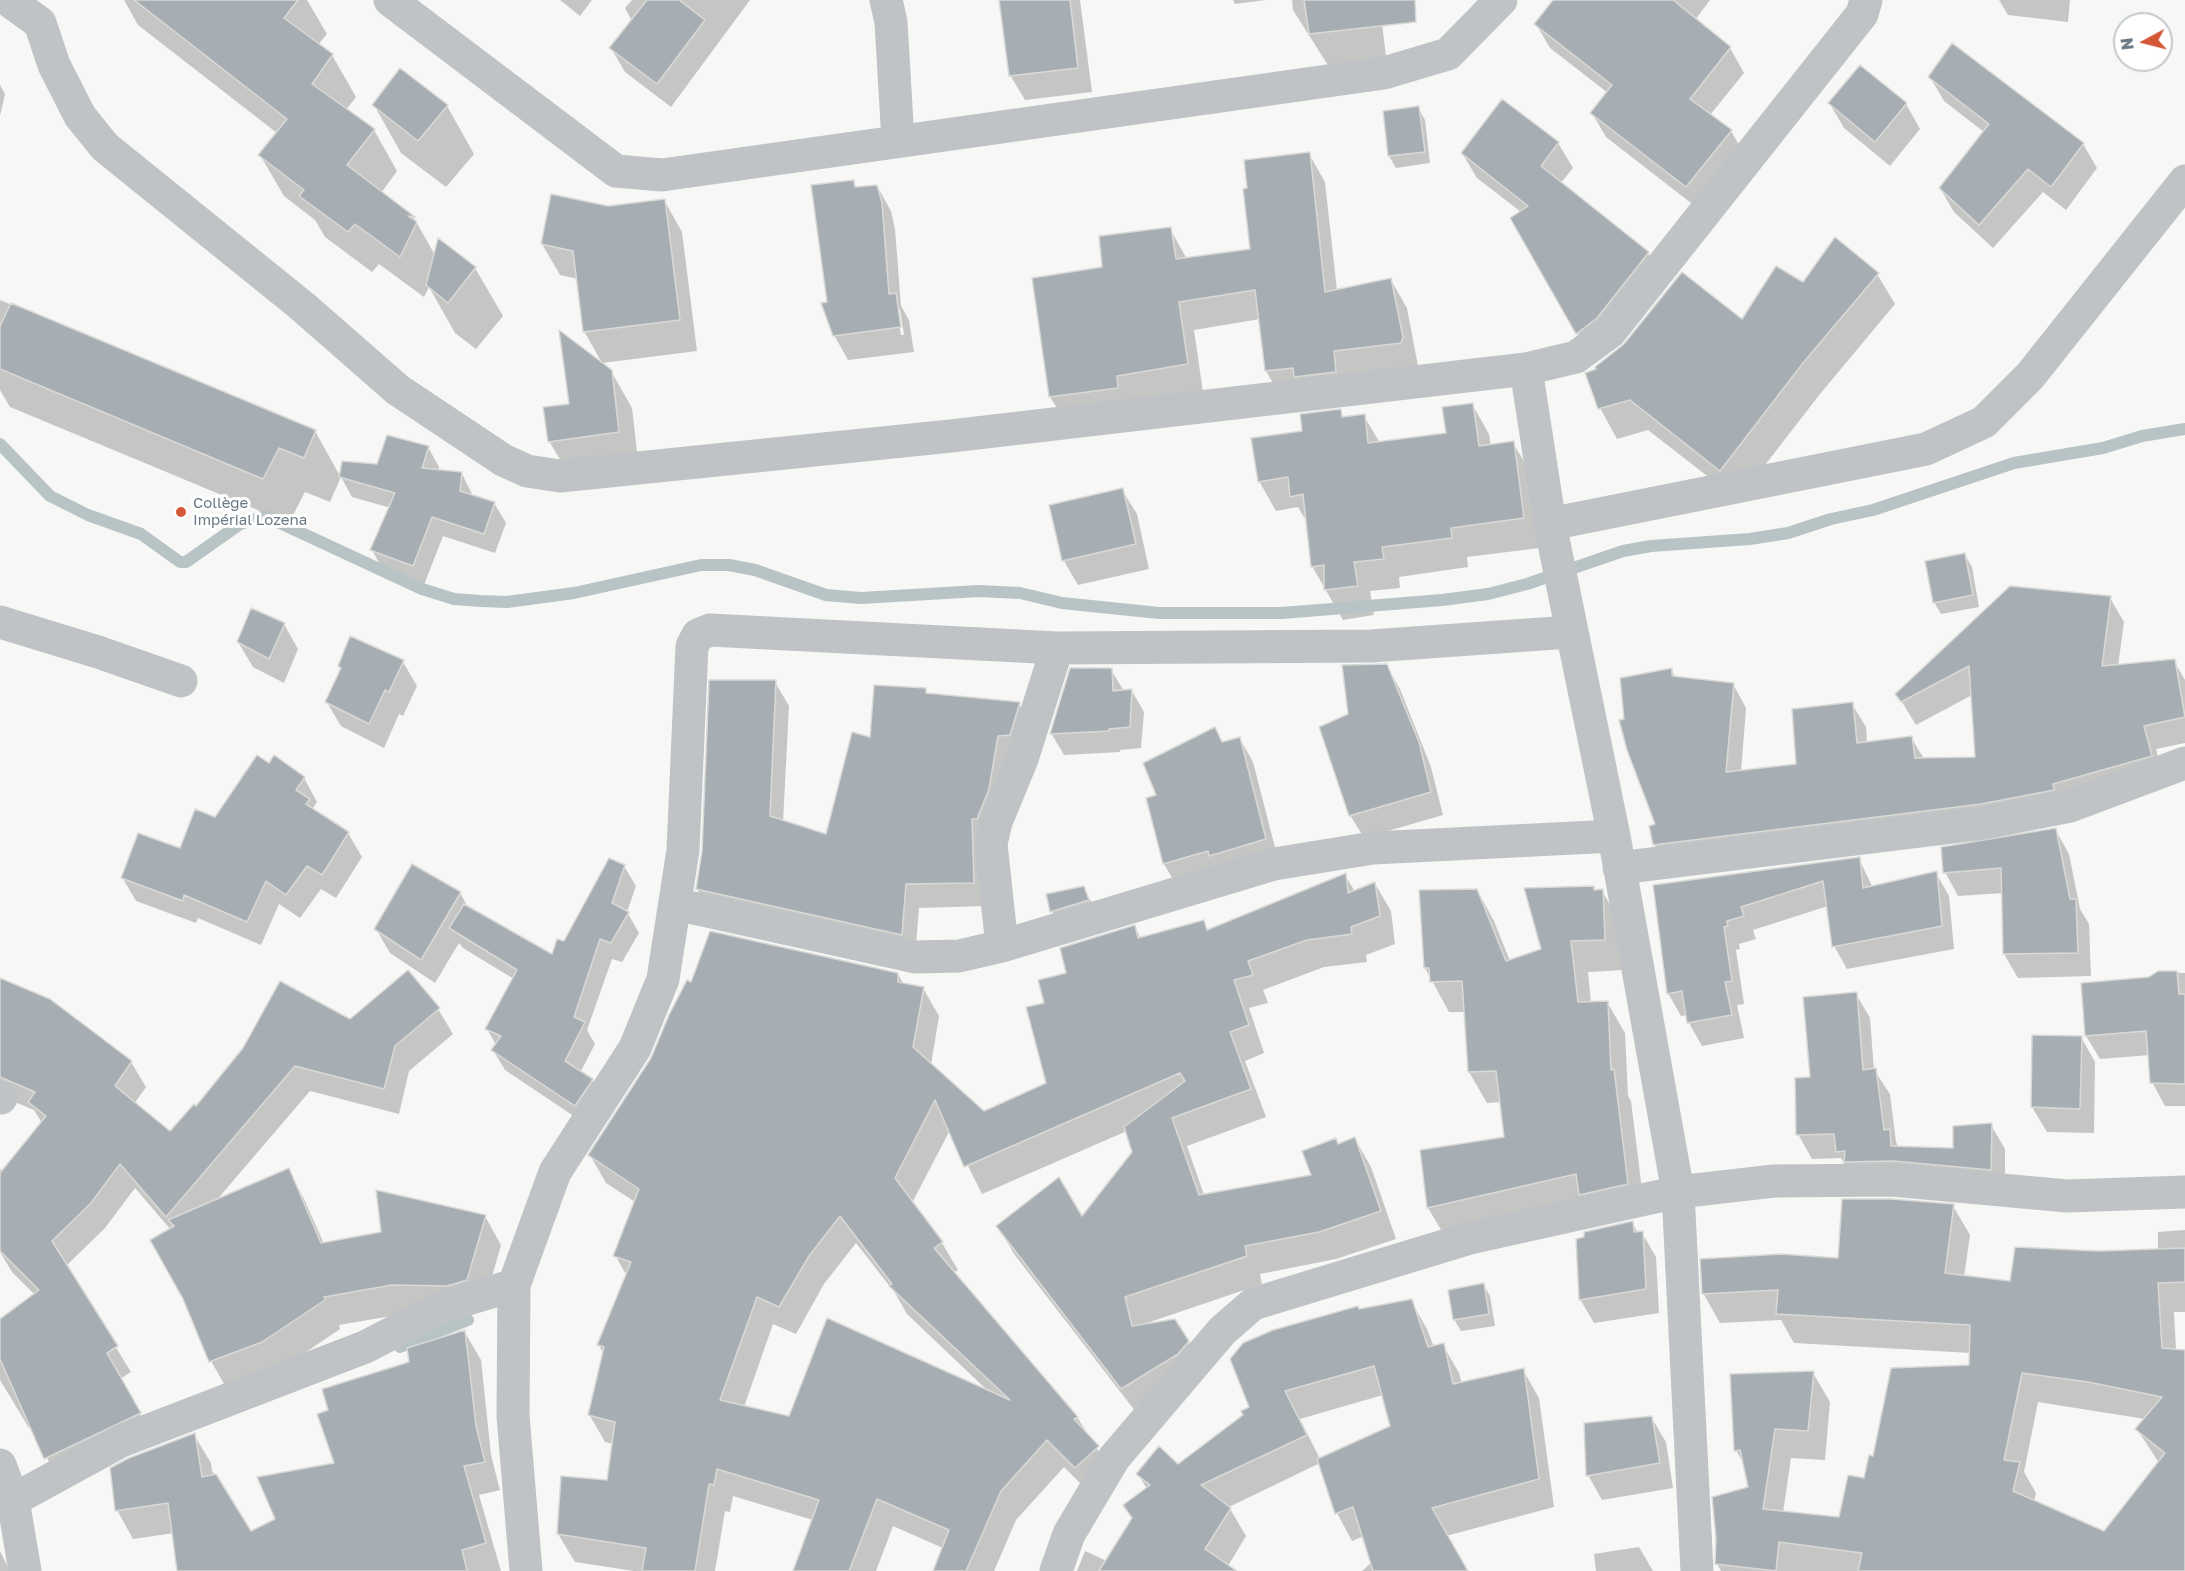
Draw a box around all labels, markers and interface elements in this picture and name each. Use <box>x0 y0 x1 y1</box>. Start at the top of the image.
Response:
north arrow <box>2113 12 2173 72</box>
text: N <box>2116 37 2138 51</box>
place label: Collège Impérial Lozena <box>193 494 307 529</box>
marker: Collège Impérial Lozena <box>174 505 188 519</box>

